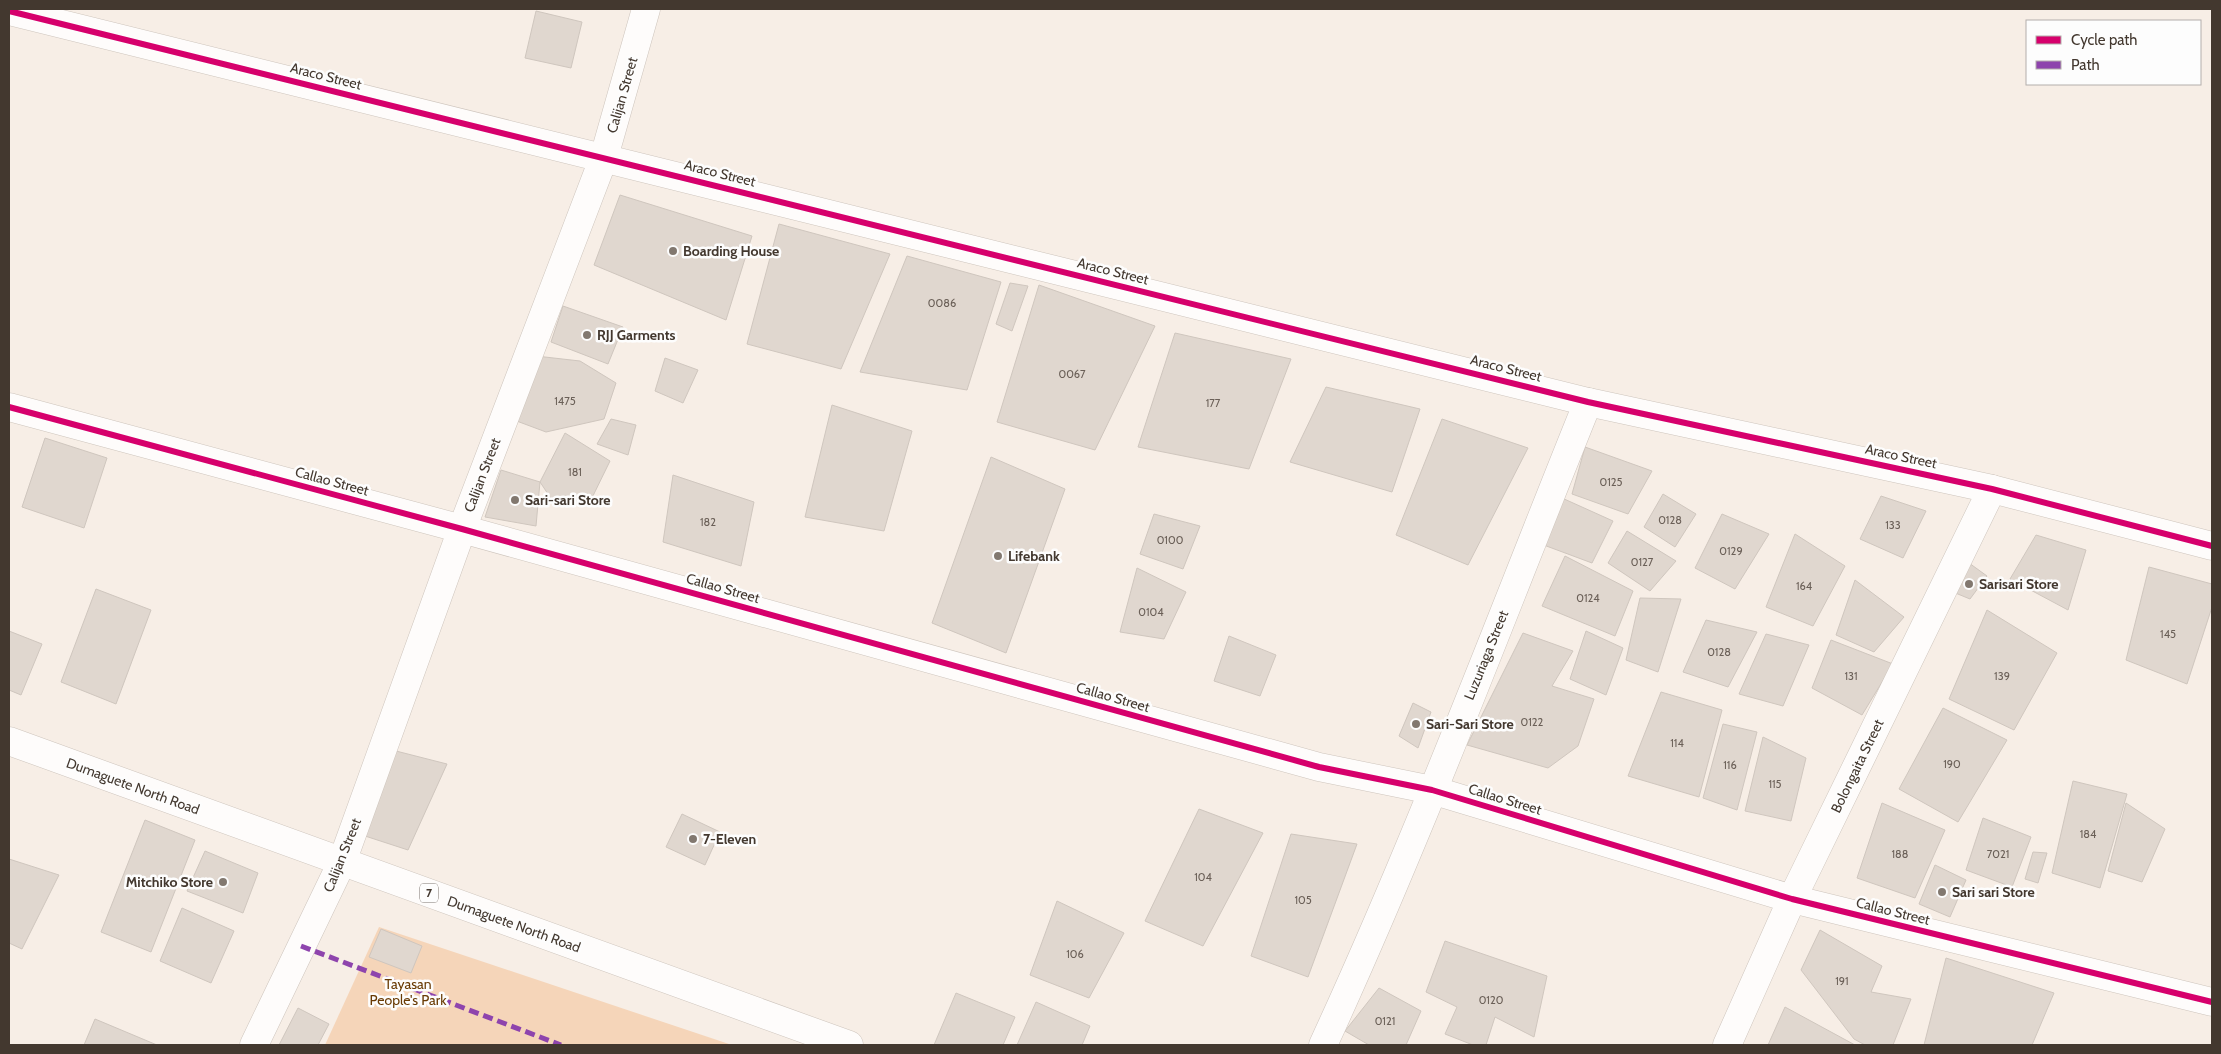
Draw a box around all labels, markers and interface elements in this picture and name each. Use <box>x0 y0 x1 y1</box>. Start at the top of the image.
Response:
legend <box>2026 20 2201 85</box>
text: Cycle path <box>2071 31 2137 49</box>
street label: Calijan Street <box>603 55 642 135</box>
text: Path <box>2071 56 2100 74</box>
street label: Araco Street <box>289 58 364 94</box>
street label: Araco Street <box>683 155 758 191</box>
place label: Boarding House <box>683 242 779 260</box>
marker: Boarding House <box>667 245 679 257</box>
street label: Araco Street <box>1076 253 1151 289</box>
house number: 0086 <box>928 296 956 310</box>
place label: RJJ Garments <box>597 326 676 344</box>
marker: RJJ Garments <box>581 329 593 341</box>
street label: Araco Street <box>1469 350 1544 386</box>
house number: 0067 <box>1058 367 1086 381</box>
house number: 1475 <box>554 394 576 408</box>
house number: 177 <box>1206 396 1221 410</box>
street label: Calijan Street <box>460 435 505 515</box>
street label: Araco Street <box>1864 440 1939 472</box>
street label: Callao Street <box>293 463 371 500</box>
house number: 181 <box>568 465 582 479</box>
house number: 0125 <box>1600 475 1623 489</box>
place label: Sari-sari Store <box>525 491 610 509</box>
marker: Sari-sari Store <box>509 494 521 506</box>
house number: 0128 <box>1658 513 1682 527</box>
house number: 182 <box>700 515 716 529</box>
house number: 133 <box>1885 518 1901 532</box>
house number: 0100 <box>1157 533 1184 547</box>
house number: 0129 <box>1719 544 1743 558</box>
place label: Lifebank <box>1008 547 1060 565</box>
marker: Lifebank <box>992 550 1004 562</box>
house number: 0127 <box>1631 555 1654 569</box>
street label: Callao Street <box>684 569 762 607</box>
place label: Sarisari Store <box>1979 575 2059 593</box>
marker: Sarisari Store <box>1963 578 1975 590</box>
house number: 164 <box>1796 579 1813 593</box>
house number: 0124 <box>1576 591 1600 605</box>
house number: 0104 <box>1138 605 1164 619</box>
street label: Luzuriaga Street <box>1460 607 1512 702</box>
house number: 145 <box>2160 627 2176 641</box>
house number: 0128 <box>1707 645 1731 659</box>
house number: 131 <box>1844 669 1858 683</box>
house number: 139 <box>1994 669 2010 683</box>
street label: Callao Street <box>1074 678 1152 716</box>
place label: Sari-Sari Store <box>1426 715 1514 733</box>
house number: 0122 <box>1521 715 1544 729</box>
street label: Bolongaita Street <box>1827 716 1888 816</box>
marker: Sari-Sari Store <box>1410 718 1422 730</box>
house number: 114 <box>1670 736 1684 750</box>
street label: Dumaguete North Road <box>64 754 202 818</box>
house number: 190 <box>1943 757 1961 771</box>
house number: 116 <box>1723 758 1737 772</box>
house number: 115 <box>1768 777 1782 791</box>
street label: Callao Street <box>1466 779 1544 819</box>
street label: Calijan Street <box>319 815 365 895</box>
house number: 184 <box>2080 827 2097 841</box>
place label: 7-Eleven <box>703 830 756 848</box>
marker: 7-Eleven <box>687 833 699 845</box>
house number: 188 <box>1892 847 1908 861</box>
house number: 7021 <box>1987 847 2009 861</box>
house number: 104 <box>1194 870 1212 884</box>
place label: Mitchiko Store <box>126 873 213 891</box>
marker: Mitchiko Store <box>217 876 229 888</box>
place label: Sari sari Store <box>1952 883 2035 901</box>
road number: 7 <box>420 884 438 902</box>
marker: Sari sari Store <box>1936 886 1948 898</box>
street label: Dumaguete North Road <box>445 892 583 956</box>
house number: 105 <box>1294 893 1312 907</box>
street label: Callao Street <box>1854 893 1932 929</box>
house number: 106 <box>1066 947 1084 961</box>
house number: 191 <box>1835 974 1849 988</box>
park label: Tayasan People's Park <box>369 975 447 1009</box>
house number: 0120 <box>1479 993 1504 1007</box>
house number: 0121 <box>1375 1014 1395 1028</box>

